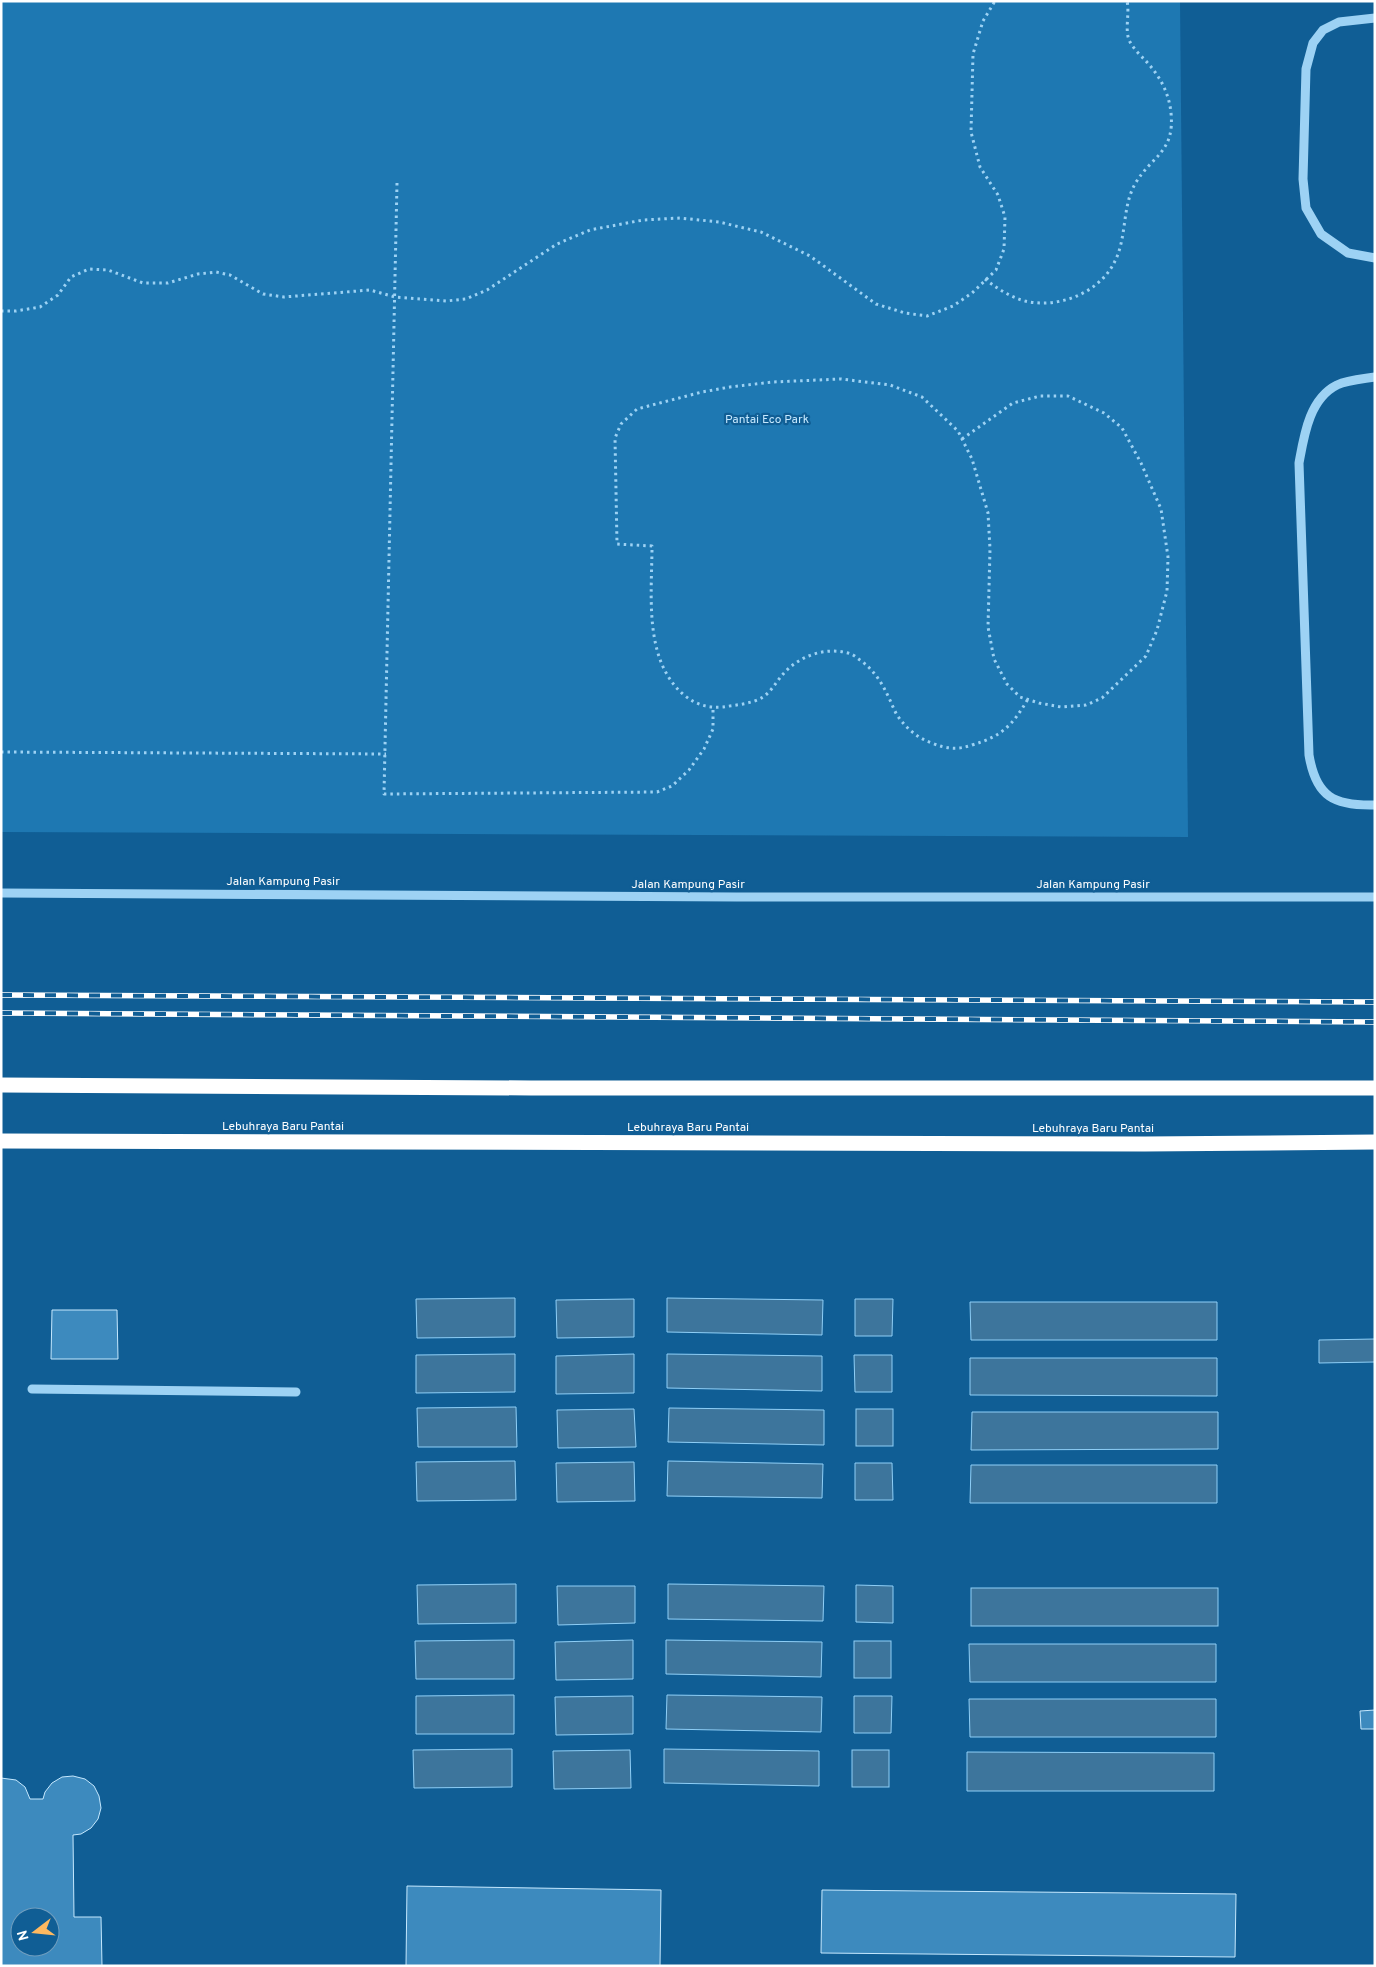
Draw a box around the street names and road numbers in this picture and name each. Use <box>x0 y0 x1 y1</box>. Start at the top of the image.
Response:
street label: Jalan Kampung Pasir <box>226 874 340 890</box>
street label: Jalan Kampung Pasir <box>631 877 745 893</box>
street label: Jalan Kampung Pasir <box>1036 877 1150 893</box>
street label: Lebuhraya Baru Pantai <box>222 1119 344 1135</box>
street label: Lebuhraya Baru Pantai <box>627 1120 749 1136</box>
street label: Lebuhraya Baru Pantai <box>1032 1121 1154 1137</box>

